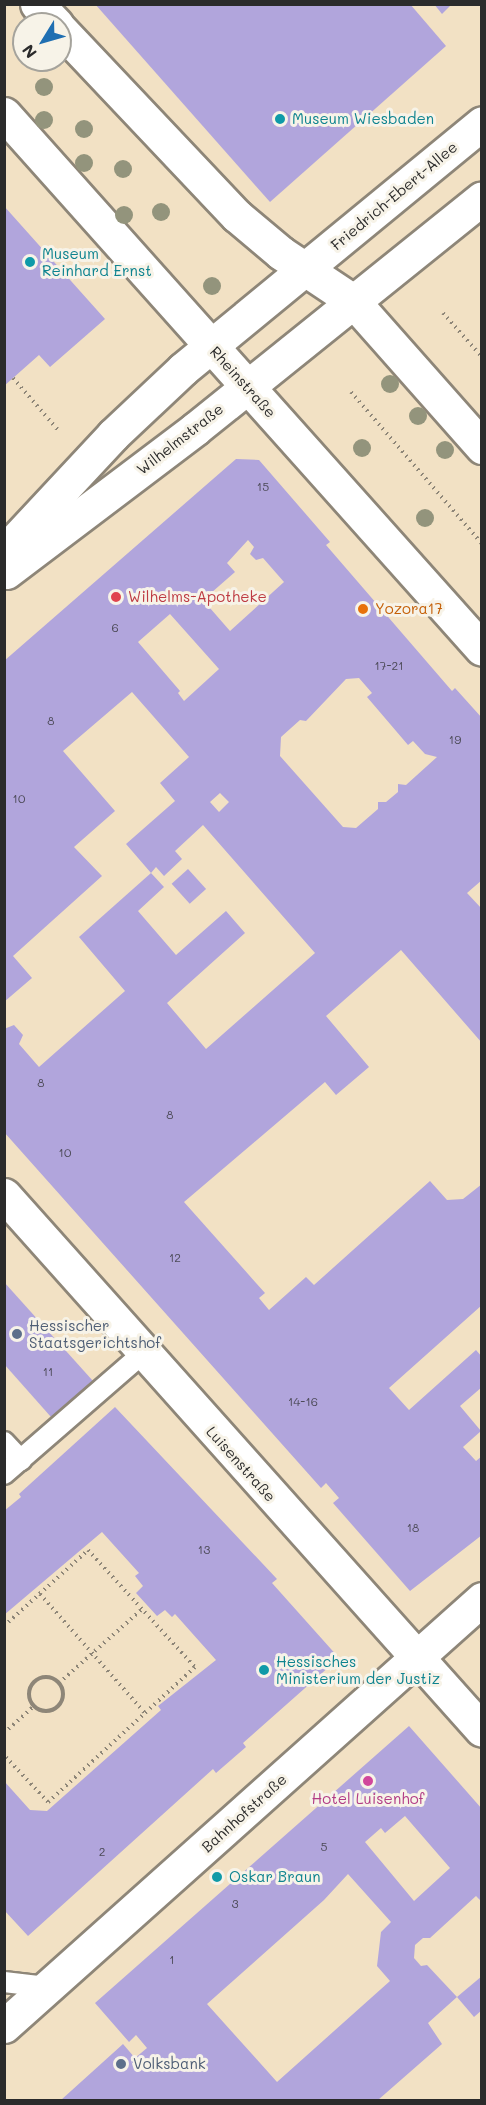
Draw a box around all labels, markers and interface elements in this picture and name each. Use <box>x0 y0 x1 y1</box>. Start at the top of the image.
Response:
north arrow <box>12 12 72 72</box>
text: N <box>17 41 41 63</box>
place label: Museum Wiesbaden <box>292 110 434 128</box>
marker: Museum Wiesbaden <box>273 112 287 126</box>
street label: Friedrich-Ebert-Allee <box>327 138 461 254</box>
place label: Museum Reinhard Ernst <box>42 244 152 279</box>
marker: Museum Reinhard Ernst <box>23 255 37 269</box>
street label: Rheinstraße <box>206 343 280 421</box>
street label: Wilhelmstraße <box>133 400 227 478</box>
house number: 15 <box>257 480 269 494</box>
place label: Wilhelms-Apotheke <box>128 588 267 606</box>
marker: Wilhelms-Apotheke <box>109 590 123 604</box>
place label: Yozora17 <box>375 600 443 618</box>
marker: Yozora17 <box>356 602 370 616</box>
house number: 6 <box>111 621 119 635</box>
house number: 17-21 <box>374 659 404 673</box>
house number: 8 <box>47 714 55 728</box>
house number: 19 <box>449 733 461 747</box>
house number: 10 <box>13 792 25 806</box>
house number: 8 <box>37 1076 45 1090</box>
house number: 8 <box>166 1108 174 1122</box>
house number: 10 <box>59 1146 71 1160</box>
house number: 12 <box>169 1251 181 1265</box>
place label: Hessischer Staatsgerichtshof <box>29 1316 161 1351</box>
marker: Hessischer Staatsgerichtshof <box>10 1327 24 1341</box>
house number: 11 <box>43 1365 53 1379</box>
house number: 14-16 <box>288 1395 318 1409</box>
street label: Luisenstraße <box>202 1423 280 1505</box>
house number: 18 <box>407 1521 419 1535</box>
house number: 13 <box>198 1543 210 1557</box>
place label: Hessisches Ministerium der Justiz <box>276 1652 440 1687</box>
marker: Hessisches Ministerium der Justiz <box>257 1663 271 1677</box>
street label: Bahnhofstraße <box>198 1770 290 1856</box>
marker: Hotel Luisenhof <box>361 1774 375 1788</box>
place label: Hotel Luisenhof <box>312 1790 424 1808</box>
house number: 5 <box>321 1840 327 1854</box>
house number: 2 <box>99 1845 105 1859</box>
place label: Oskar Braun <box>229 1868 321 1886</box>
marker: Oskar Braun <box>210 1870 224 1884</box>
house number: 3 <box>231 1897 239 1911</box>
house number: 1 <box>169 1953 175 1967</box>
place label: Volksbank <box>133 2055 206 2073</box>
marker: Volksbank <box>114 2057 128 2071</box>

